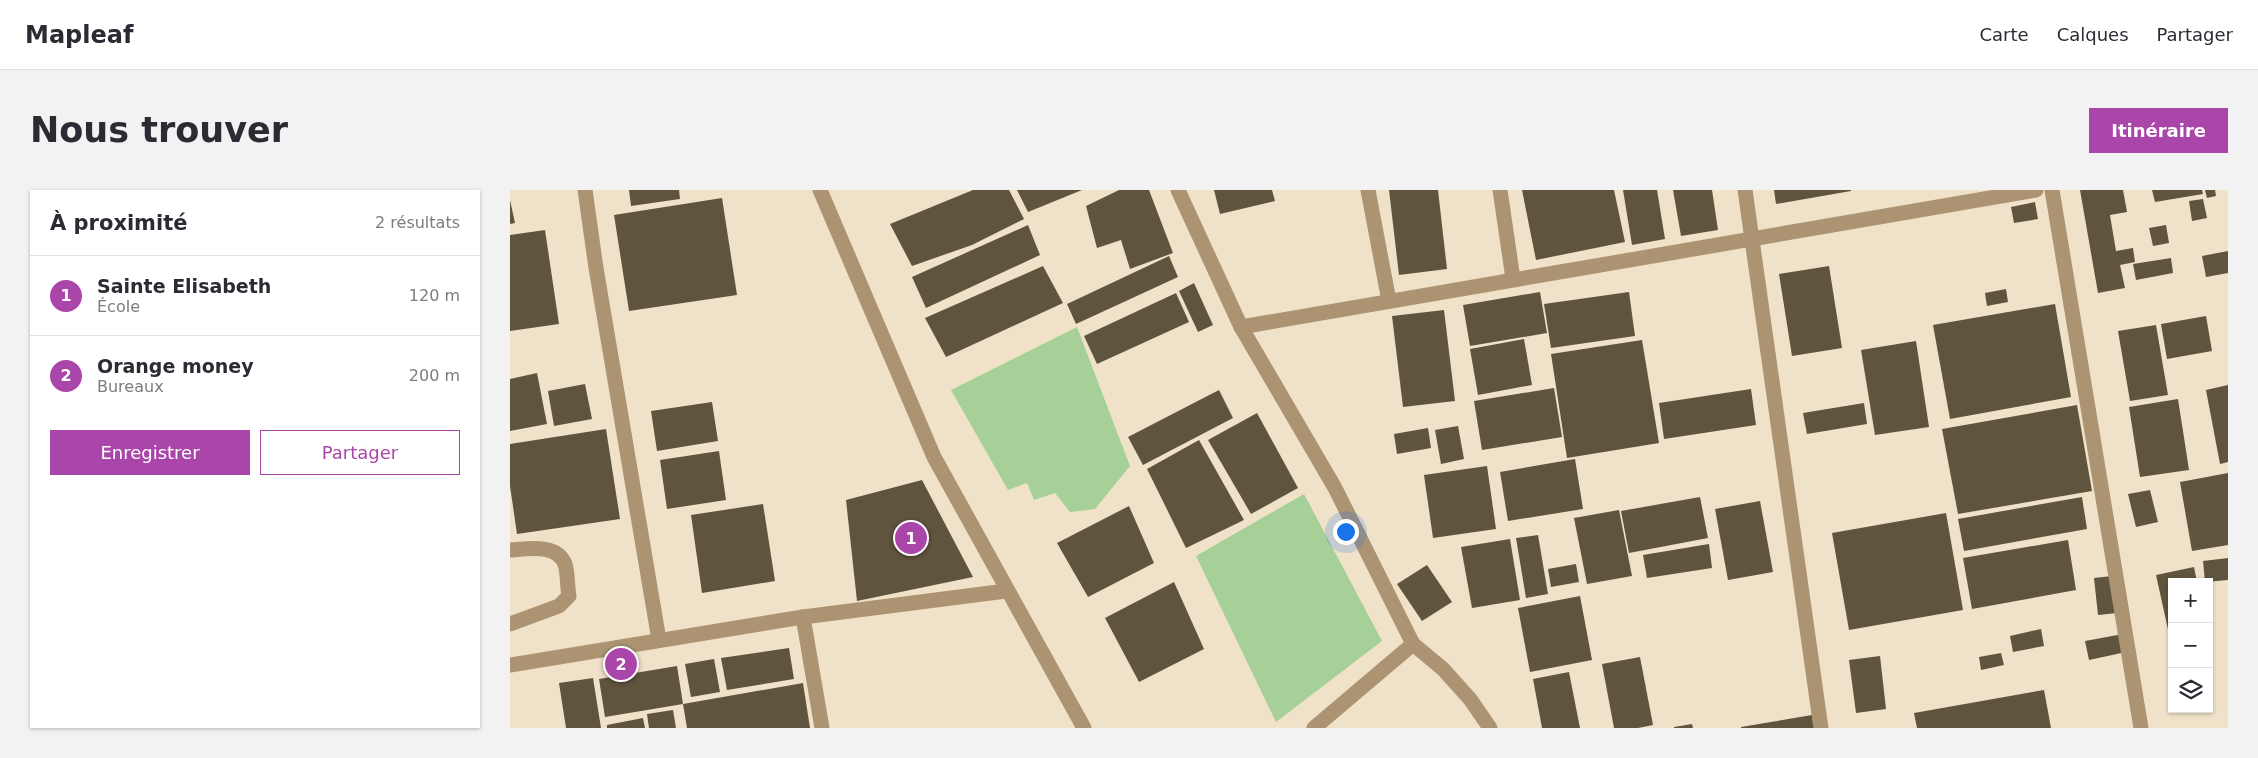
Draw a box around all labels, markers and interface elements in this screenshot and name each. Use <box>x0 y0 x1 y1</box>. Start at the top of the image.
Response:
text: Mapleaf <box>25 21 133 49</box>
text: Carte <box>1980 24 2029 45</box>
text: Calques <box>2057 24 2129 45</box>
text: Partager <box>2157 24 2233 45</box>
button: Itinéraire <box>2089 108 2228 153</box>
text: Nous trouver <box>30 110 288 150</box>
text: À proximité <box>50 211 187 235</box>
text: 2 résultats <box>375 213 460 232</box>
text: Sainte Elisabeth <box>97 275 271 297</box>
text: 1 <box>60 286 72 305</box>
text: 120 m <box>409 286 460 305</box>
text: École <box>97 297 140 316</box>
text: Orange money <box>97 355 254 377</box>
text: 2 <box>60 366 72 385</box>
text: 200 m <box>409 366 460 385</box>
text: Bureaux <box>97 377 164 396</box>
button: Enregistrer <box>50 430 250 475</box>
button: Partager <box>260 430 460 475</box>
pin: 1 <box>895 519 927 557</box>
your location <box>1333 519 1359 545</box>
map controls <box>2168 578 2213 713</box>
button: + <box>2168 578 2213 623</box>
button: − <box>2168 623 2213 668</box>
pin: 2 <box>605 645 637 683</box>
button: layers <box>2168 668 2213 713</box>

